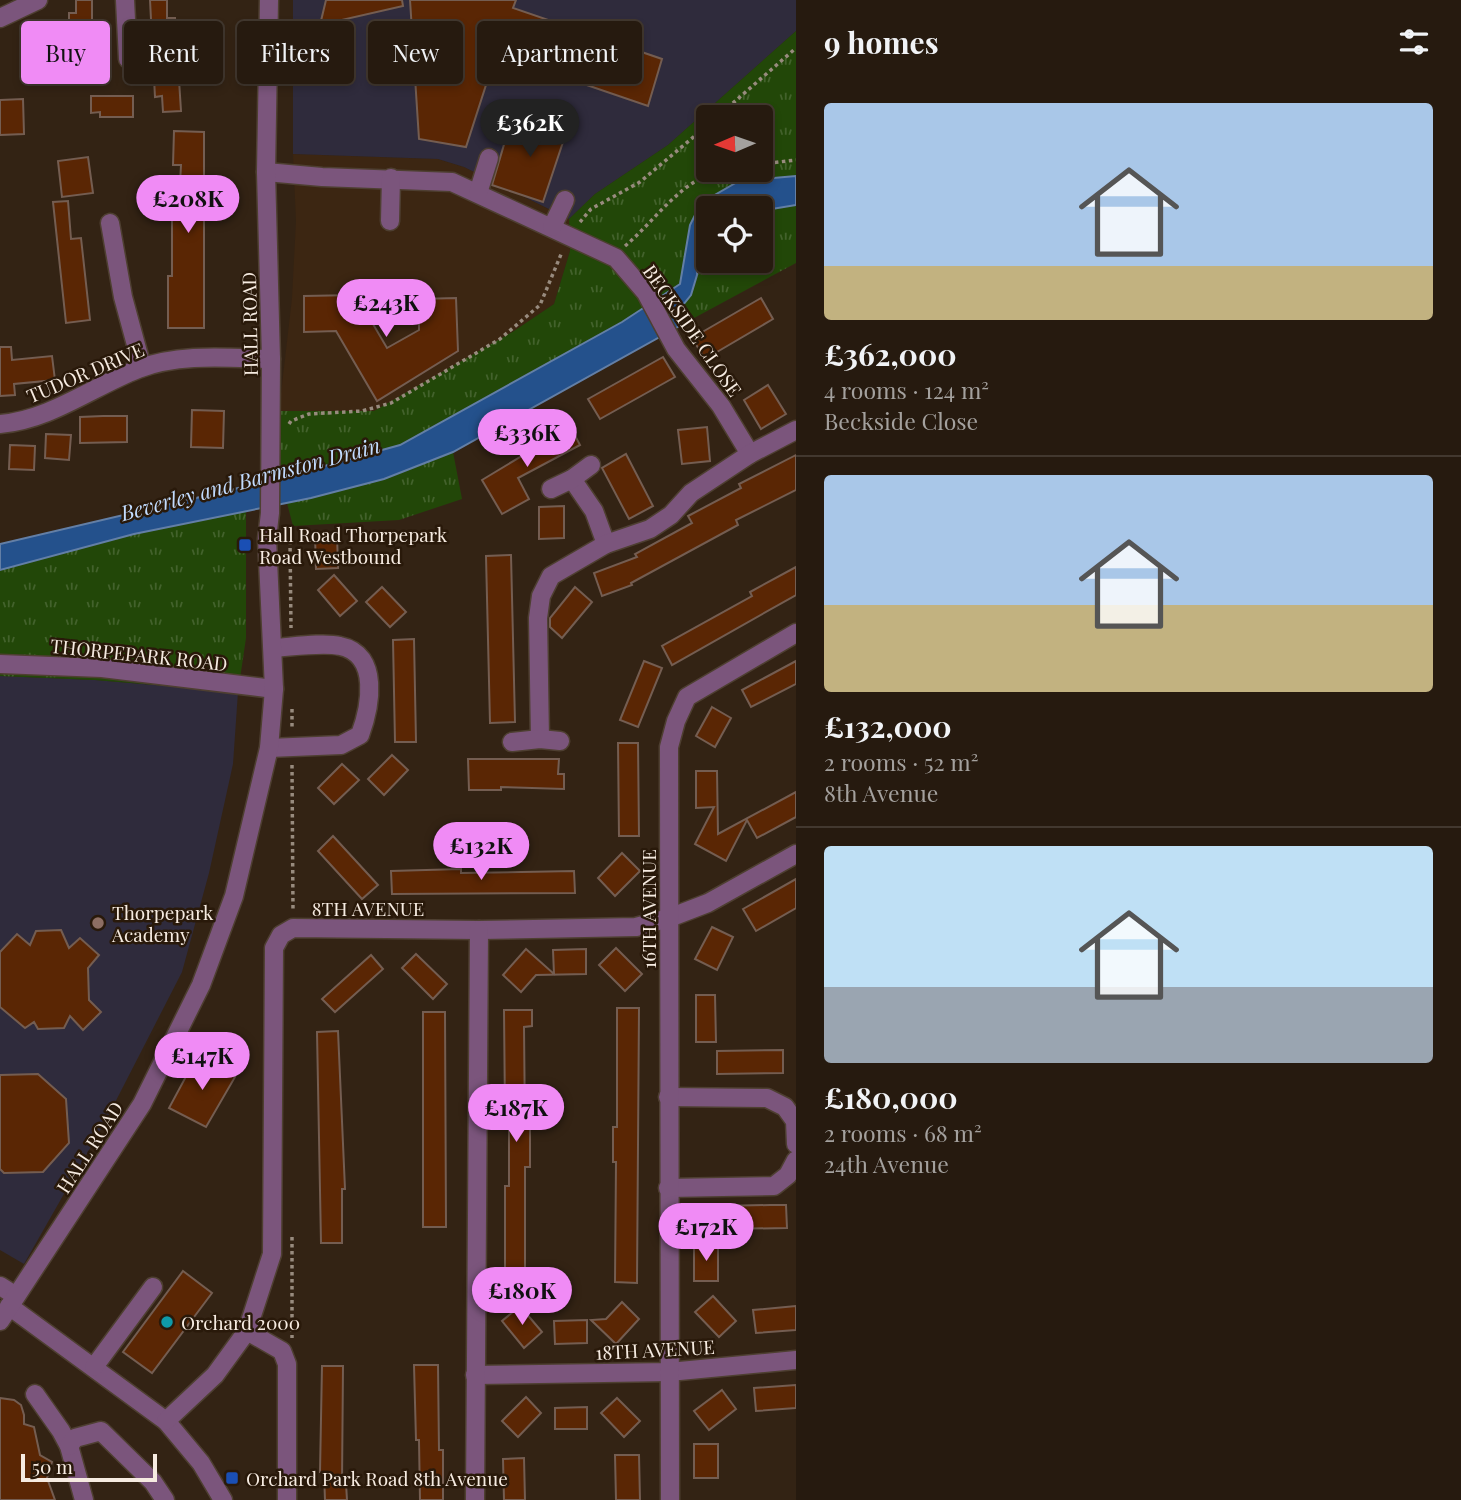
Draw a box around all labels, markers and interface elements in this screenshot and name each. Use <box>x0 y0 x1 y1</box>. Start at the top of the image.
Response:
chip: Buy <box>21 21 110 84</box>
chip: Rent <box>124 21 223 84</box>
chip: Filters <box>237 21 354 84</box>
chip: New <box>368 21 463 84</box>
chip: Apartment <box>477 21 642 84</box>
text: 9 homes <box>824 22 939 62</box>
icon: filters <box>1395 23 1433 61</box>
pin: £362K <box>481 100 579 159</box>
north arrow <box>696 105 774 182</box>
map controls <box>696 105 773 273</box>
text: £362K <box>496 106 564 137</box>
icon: home <box>1066 149 1192 275</box>
pin: £208K <box>139 176 237 235</box>
text: £208K <box>152 182 224 213</box>
button: locate <box>696 196 773 273</box>
street label: BECKSIDE CLOSE <box>638 259 748 401</box>
street label: HALL ROAD <box>235 272 263 376</box>
pin: £243K <box>337 280 435 339</box>
text: £243K <box>353 286 419 317</box>
text: £362,000 <box>824 334 957 374</box>
street label: TUDOR DRIVE <box>22 336 148 408</box>
text: 4 rooms · 124 m² <box>824 374 989 405</box>
text: Beckside Close <box>824 405 978 436</box>
pin: £336K <box>478 410 576 469</box>
text: £336K <box>494 416 560 447</box>
water label: Beverley and Barmston Drain <box>116 430 383 526</box>
place label: Hall Road Thorpepark Road Westbound <box>259 521 448 569</box>
icon: home <box>1066 521 1192 647</box>
marker: Hall Road Thorpepark Road Westbound <box>237 537 253 553</box>
street label: THORPEPARK ROAD <box>49 632 229 676</box>
text: £132,000 <box>824 706 952 746</box>
text: 2 rooms · 52 m² <box>824 746 978 777</box>
text: 8th Avenue <box>824 777 938 808</box>
pin: £132K <box>432 822 530 882</box>
text: £132K <box>449 829 513 860</box>
street label: 16TH AVENUE <box>635 849 661 969</box>
icon: home <box>1066 892 1192 1018</box>
street label: 8TH AVENUE <box>312 895 424 921</box>
place label: Thorpepark Academy <box>111 899 214 947</box>
marker: Thorpepark Academy <box>90 915 106 931</box>
pin: £147K <box>153 1032 251 1092</box>
text: £147K <box>171 1039 233 1070</box>
text: £180,000 <box>824 1077 958 1117</box>
pin: £187K <box>467 1084 565 1144</box>
text: £187K <box>484 1091 548 1122</box>
street label: HALL ROAD <box>50 1096 128 1198</box>
text: 2 rooms · 68 m² <box>824 1117 982 1148</box>
text: 24th Avenue <box>824 1148 949 1179</box>
pin: £172K <box>657 1204 755 1263</box>
text: £172K <box>675 1210 737 1241</box>
pin: £180K <box>473 1268 571 1327</box>
text: £180K <box>488 1274 556 1305</box>
place label: Orchard 2000 <box>181 1309 300 1335</box>
marker: Orchard 2000 <box>159 1314 175 1330</box>
street label: 18TH AVENUE <box>595 1333 715 1365</box>
scale bar <box>21 1451 158 1483</box>
text: 50 m <box>32 1453 73 1479</box>
place label: Orchard Park Road 8th Avenue <box>246 1465 508 1491</box>
marker: Orchard Park Road 8th Avenue <box>224 1470 240 1486</box>

